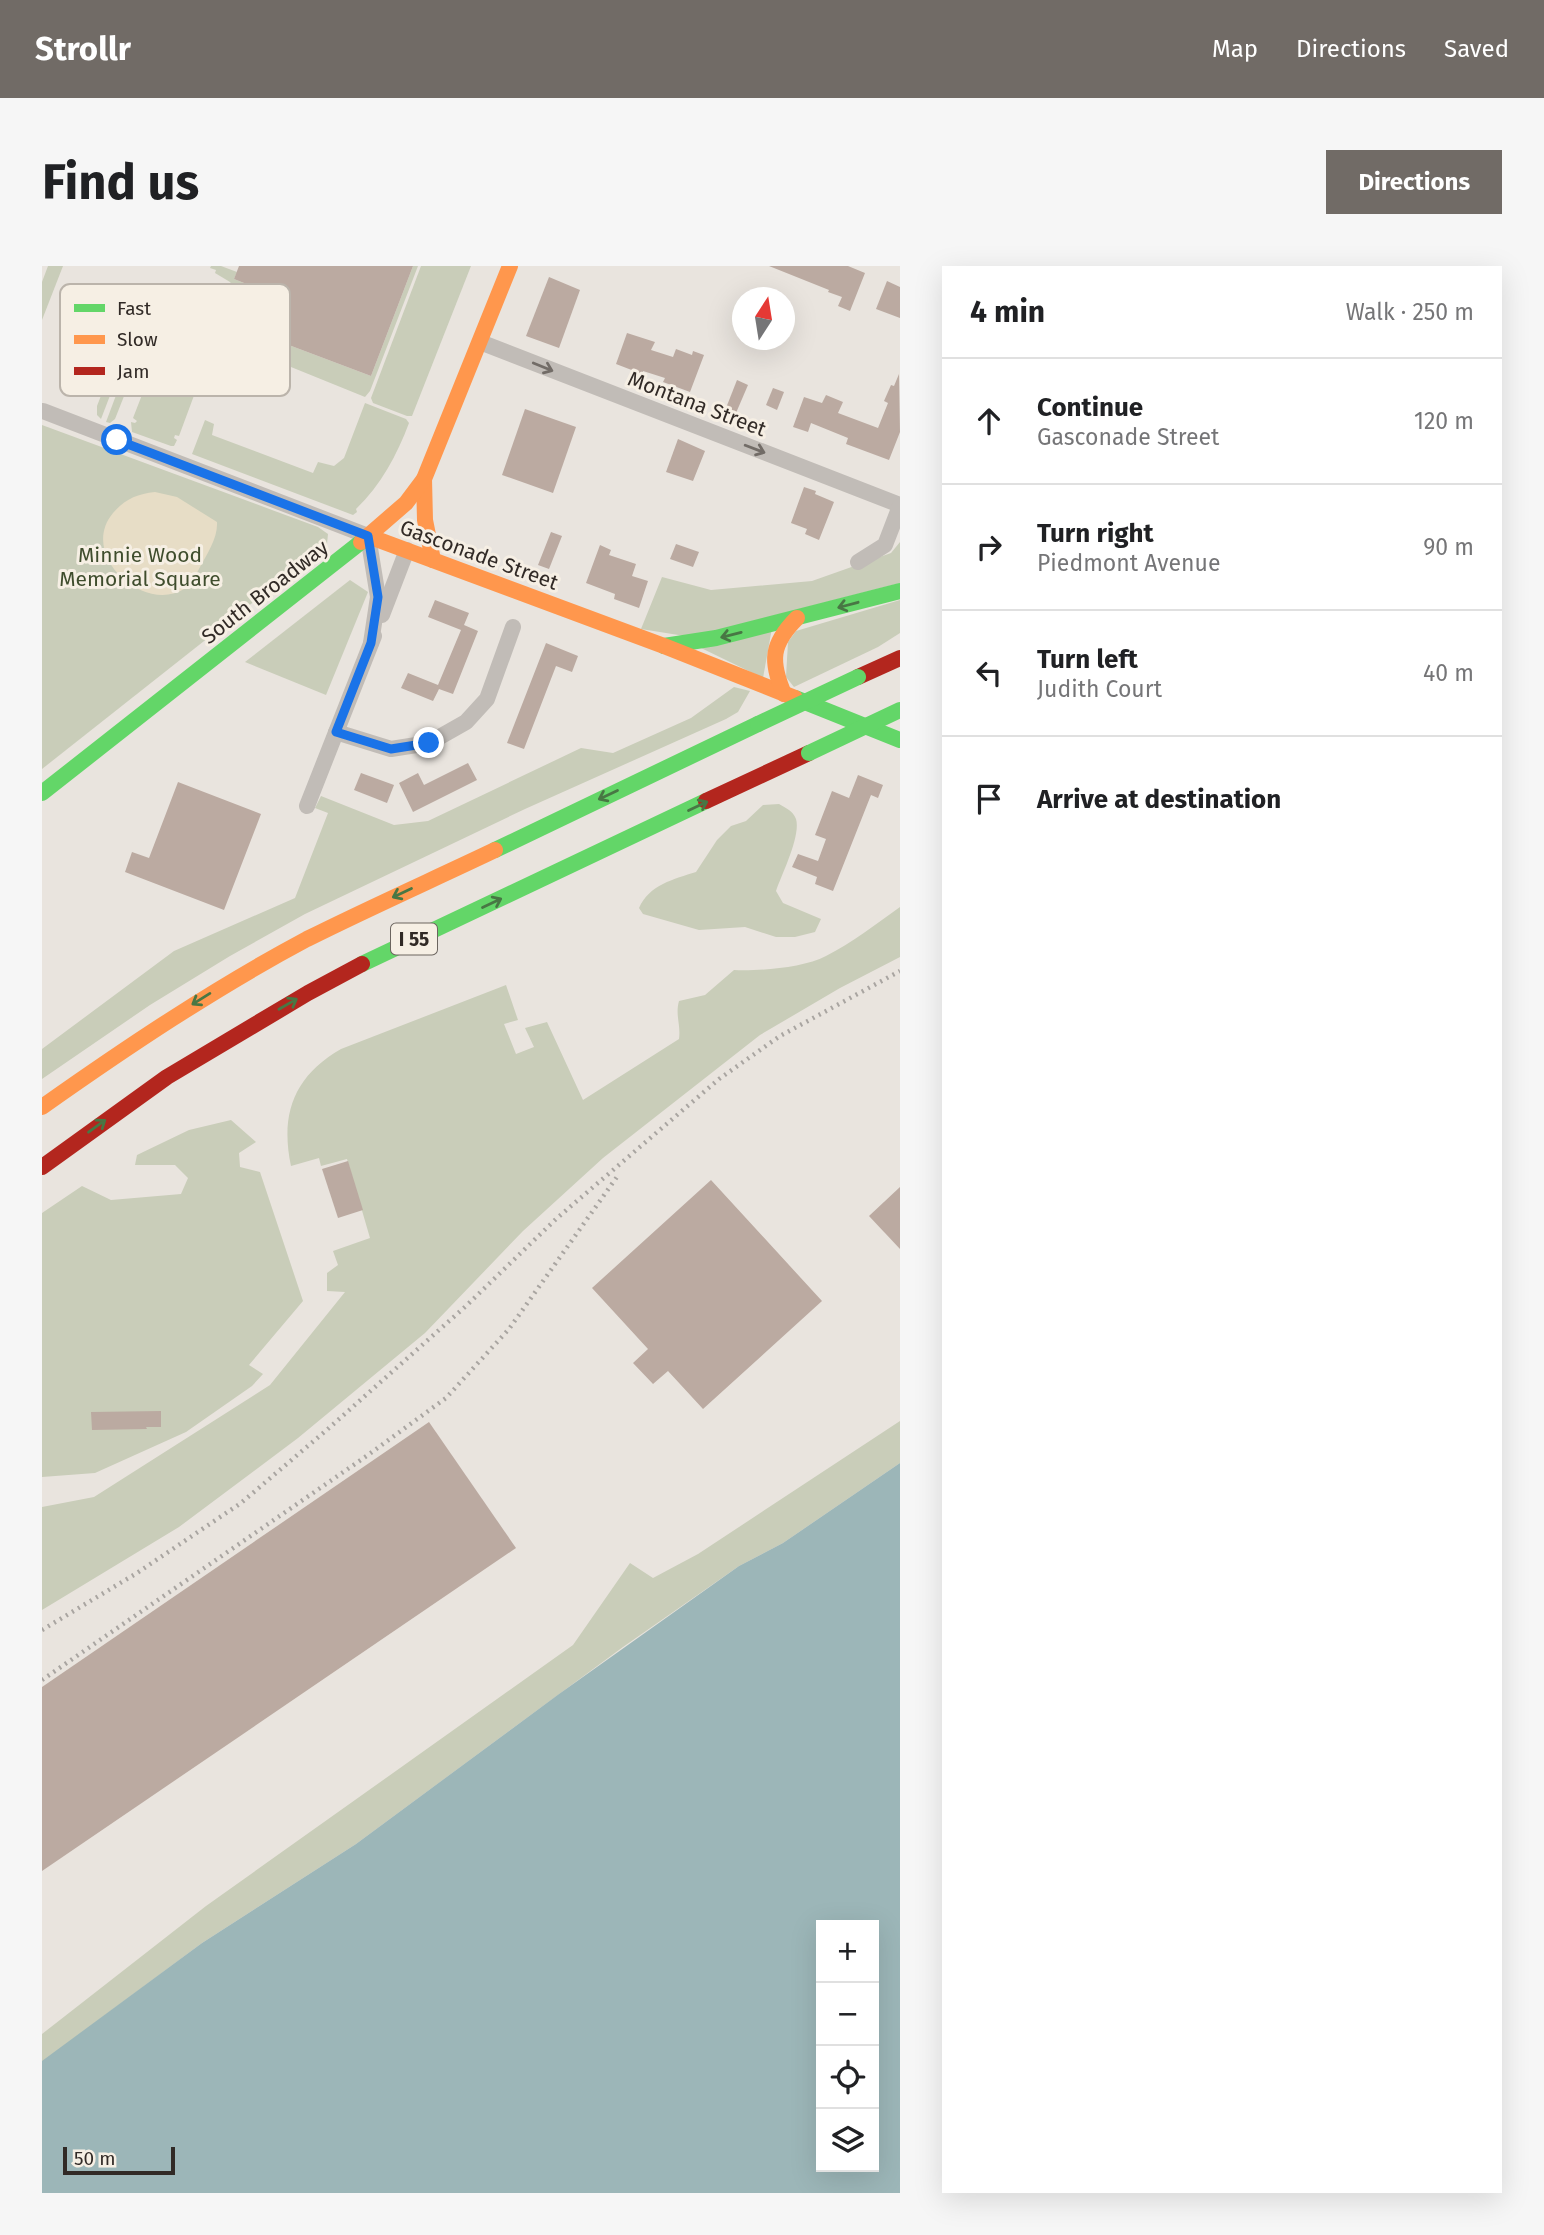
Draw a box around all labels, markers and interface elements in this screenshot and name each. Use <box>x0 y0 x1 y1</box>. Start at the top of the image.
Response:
text: Strollr <box>35 29 131 69</box>
text: Map <box>1212 35 1258 63</box>
text: Directions <box>1296 35 1406 63</box>
text: Saved <box>1444 35 1509 63</box>
button: Directions <box>1326 150 1502 214</box>
text: Find us <box>42 153 199 212</box>
legend <box>60 284 290 396</box>
north arrow <box>732 287 795 350</box>
text: 4 min <box>970 294 1045 330</box>
text: Fast <box>117 297 151 320</box>
text: Walk · 250 m <box>1346 298 1474 326</box>
text: Slow <box>117 328 158 351</box>
text: Jam <box>117 360 149 383</box>
one-way arrow <box>532 361 554 374</box>
street label: Montana Street <box>624 366 770 442</box>
text: Continue <box>1037 392 1143 423</box>
icon: ahead <box>970 402 1008 440</box>
text: 120 m <box>1414 407 1474 435</box>
text: Gasconade Street <box>1037 423 1219 451</box>
route start <box>101 424 132 455</box>
one-way arrow <box>744 444 766 457</box>
street label: Gasconade Street <box>396 514 562 596</box>
text: Turn right <box>1037 518 1154 549</box>
icon: right <box>970 528 1008 566</box>
text: 90 m <box>1423 533 1474 561</box>
street label: South Broadway <box>196 534 334 650</box>
park label: Minnie Wood Memorial Square <box>59 542 221 592</box>
text: Piedmont Avenue <box>1037 549 1221 577</box>
one-way arrow <box>838 599 860 612</box>
one-way arrow <box>720 629 743 642</box>
text: Turn left <box>1037 644 1138 675</box>
icon: left <box>970 654 1008 692</box>
text: 40 m <box>1423 659 1474 687</box>
text: Judith Court <box>1037 675 1162 703</box>
route end <box>413 727 444 758</box>
icon: arrive <box>970 780 1008 818</box>
text: Arrive at destination <box>1037 784 1281 815</box>
one-way arrow <box>598 789 619 803</box>
one-way arrow <box>687 798 708 812</box>
one-way arrow <box>392 886 413 900</box>
one-way arrow <box>481 895 502 909</box>
road number: I 55 <box>391 924 437 954</box>
one-way arrow <box>192 993 212 1007</box>
one-way arrow <box>278 997 298 1011</box>
one-way arrow <box>87 1119 106 1134</box>
map controls <box>816 1920 879 2172</box>
button: + <box>816 1920 879 1983</box>
button: − <box>816 1983 879 2046</box>
button: locate <box>816 2046 879 2109</box>
button: layers <box>816 2109 879 2172</box>
scale bar <box>63 2144 175 2176</box>
text: 50 m <box>74 2147 115 2170</box>

